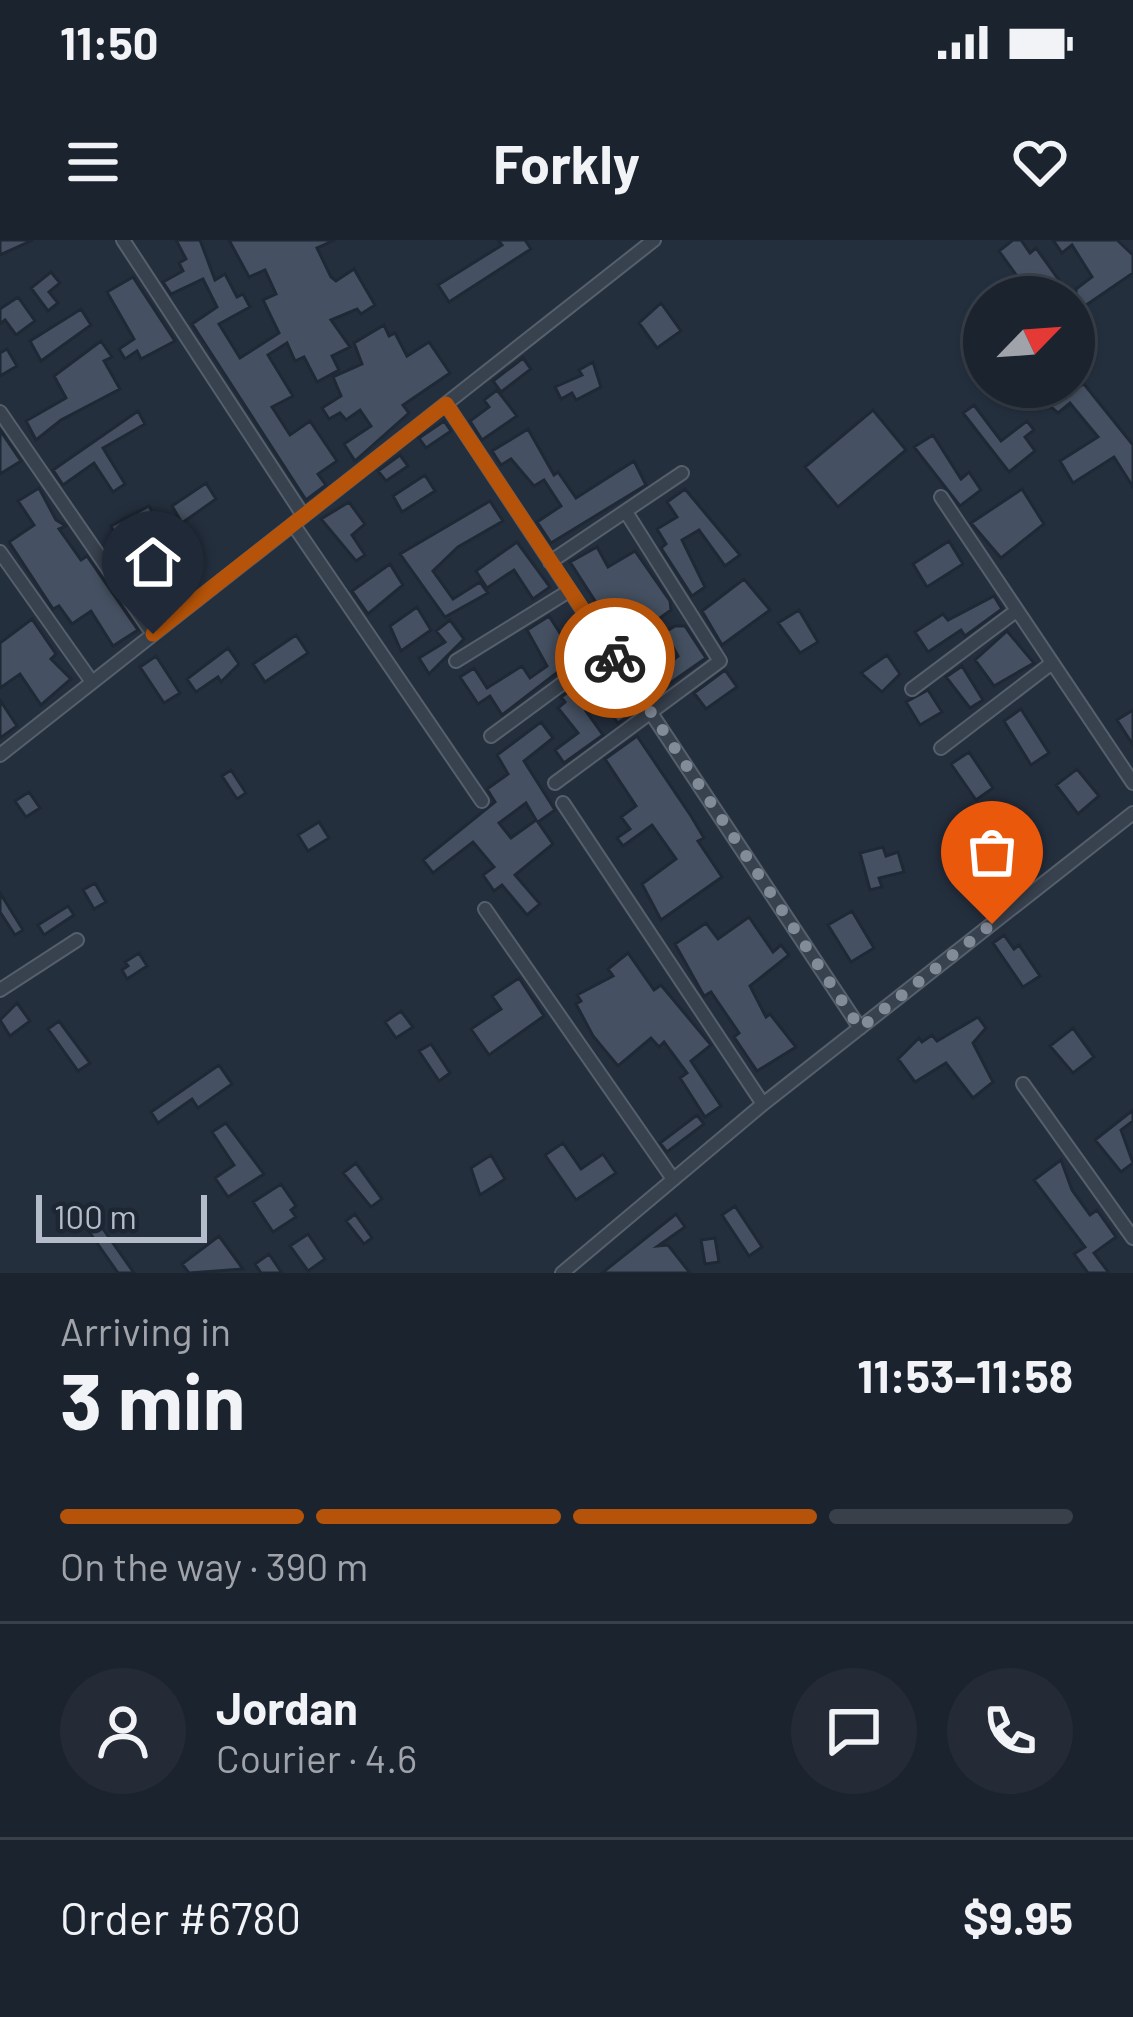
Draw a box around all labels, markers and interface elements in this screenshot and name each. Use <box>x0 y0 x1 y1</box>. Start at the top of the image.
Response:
text: 11:50 <box>60 15 158 69</box>
icon: menu <box>60 129 126 195</box>
icon: heart <box>1007 129 1073 195</box>
text: Forkly <box>493 130 640 195</box>
north arrow <box>963 276 1095 408</box>
map controls <box>963 276 1095 408</box>
pin <box>102 511 204 634</box>
icon: home <box>120 529 186 595</box>
courier <box>555 598 675 718</box>
icon: bike <box>582 625 648 691</box>
pin <box>941 801 1043 924</box>
icon: bag <box>959 819 1025 885</box>
scale bar <box>36 1189 207 1242</box>
text: 100 m <box>54 1196 137 1236</box>
text: Arriving in <box>60 1307 231 1354</box>
text: 11:53–11:58 <box>857 1348 1073 1402</box>
text: 3 min <box>60 1352 245 1446</box>
text: On the way · 390 m <box>60 1542 368 1589</box>
button: person <box>60 1668 186 1794</box>
button: chat <box>791 1668 917 1794</box>
button: phone <box>947 1668 1073 1794</box>
text: Jordan <box>216 1680 358 1734</box>
text: Courier · 4.6 <box>216 1734 417 1781</box>
text: Order #6780 <box>60 1890 301 1944</box>
text: $9.95 <box>963 1890 1073 1944</box>

